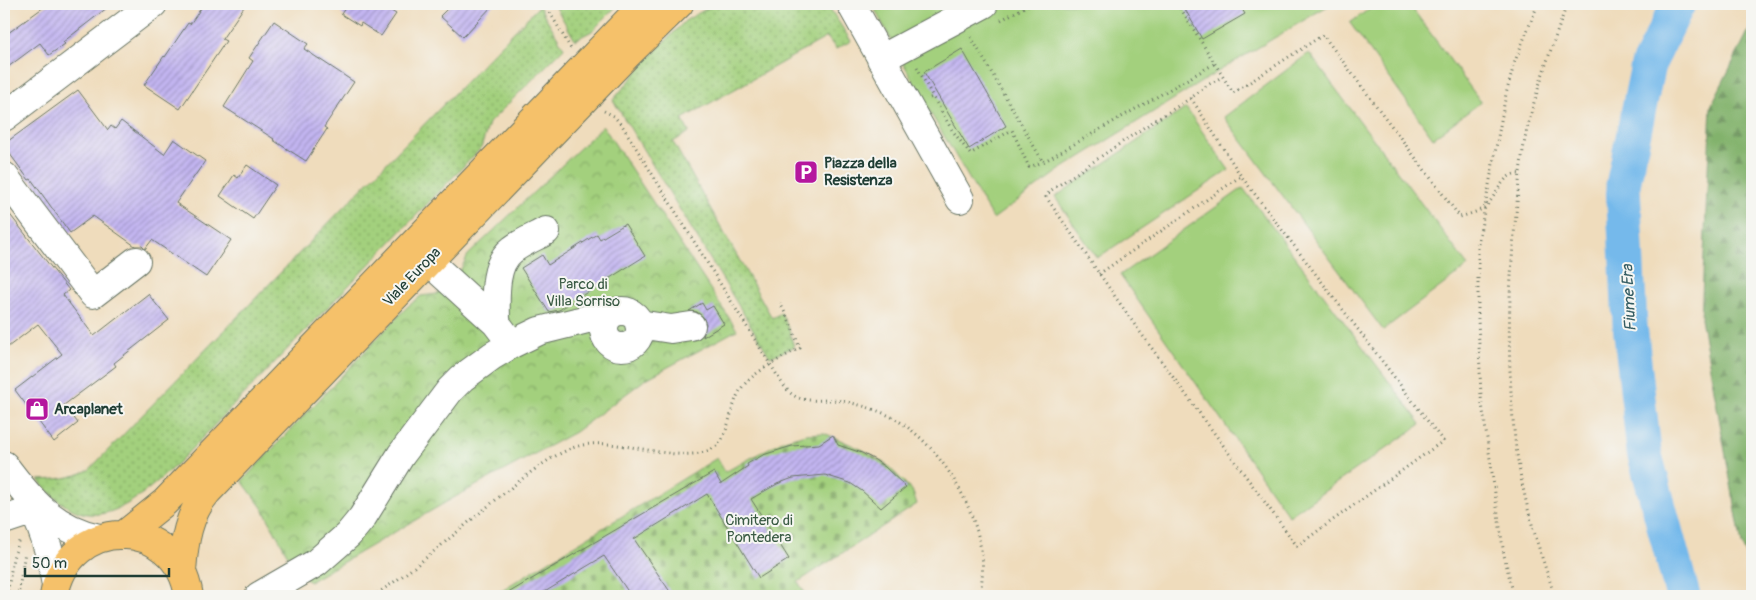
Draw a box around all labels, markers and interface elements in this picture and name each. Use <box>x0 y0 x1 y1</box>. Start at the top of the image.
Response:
place label: Piazza della Resistenza <box>824 154 897 190</box>
parking icon: Piazza della Resistenza <box>793 159 819 185</box>
street label: Viale Europa <box>379 243 445 311</box>
water label: Fiume Era <box>1617 262 1641 332</box>
park label: Parco di Villa Sorriso <box>546 275 620 311</box>
shop icon: Arcaplanet <box>24 396 50 422</box>
place label: Arcaplanet <box>54 400 124 419</box>
park label: Cimitero di Pontedera <box>725 511 793 547</box>
scale bar <box>25 545 169 577</box>
text: 50 m <box>32 554 67 573</box>

